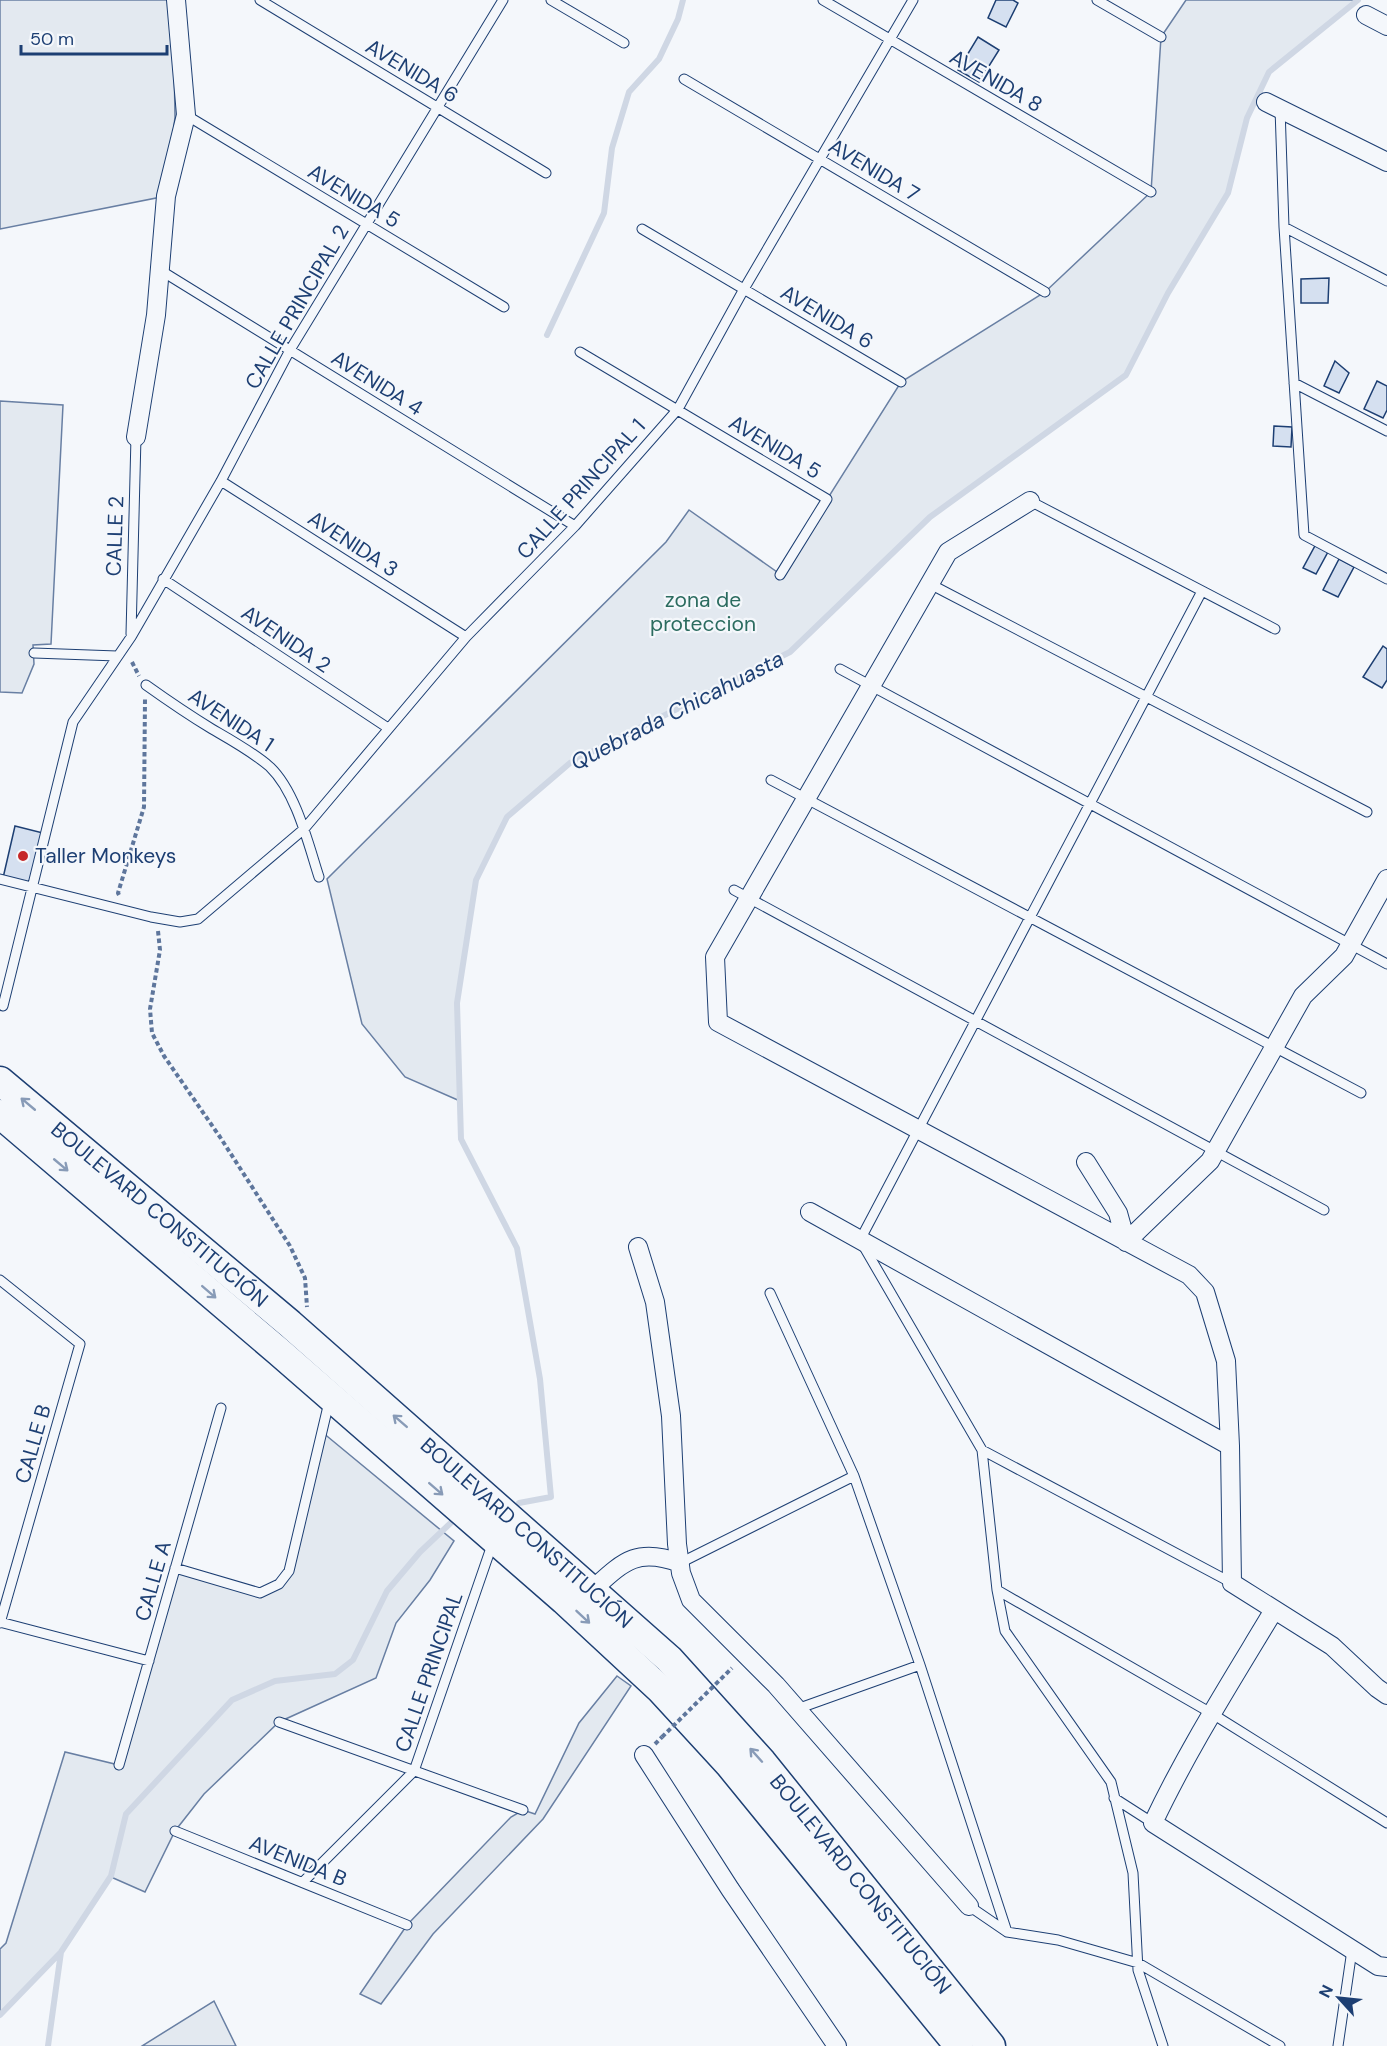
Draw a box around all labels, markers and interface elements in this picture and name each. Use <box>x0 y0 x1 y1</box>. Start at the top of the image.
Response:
scale bar <box>21 18 166 56</box>
text: 50 m <box>30 27 74 51</box>
street label: AVENIDA 6 <box>360 32 464 110</box>
street label: AVENIDA 8 <box>944 43 1048 119</box>
street label: AVENIDA 7 <box>823 132 925 208</box>
street label: AVENIDA 5 <box>303 157 405 235</box>
street label: CALLE PRINCIPAL 2 <box>239 220 355 394</box>
street label: AVENIDA 6 <box>775 278 879 356</box>
street label: AVENIDA 4 <box>326 344 428 422</box>
street label: AVENIDA 5 <box>724 408 826 486</box>
street label: CALLE PRINCIPAL 1 <box>510 413 652 565</box>
street label: CALLE 2 <box>100 495 130 577</box>
street label: AVENIDA 3 <box>302 504 404 584</box>
park label: zona de proteccion <box>650 586 756 638</box>
street label: AVENIDA 2 <box>236 599 336 679</box>
water label: Quebrada Chicahuasta <box>566 644 789 777</box>
street label: AVENIDA 1 <box>183 682 279 758</box>
place label: Taller Monkeys <box>35 842 176 870</box>
marker: Taller Monkeys <box>16 849 30 863</box>
one-way arrow <box>20 1098 36 1111</box>
street label: BOULEVARD CONSTITUCIÓN <box>45 1116 274 1314</box>
one-way arrow <box>53 1159 69 1172</box>
one-way arrow <box>201 1285 216 1299</box>
street label: CALLE B <box>8 1401 58 1487</box>
one-way arrow <box>393 1414 408 1428</box>
street label: BOULEVARD CONSTITUCIÓN <box>414 1432 639 1635</box>
one-way arrow <box>428 1482 443 1496</box>
street label: CALLE A <box>128 1538 178 1624</box>
street label: CALLE PRINCIPAL <box>388 1588 470 1756</box>
one-way arrow <box>575 1610 590 1624</box>
one-way arrow <box>749 1748 763 1763</box>
street label: BOULEVARD CONSTITUCIÓN <box>763 1768 958 2000</box>
street label: AVENIDA B <box>245 1829 351 1893</box>
north arrow <box>1309 1968 1369 2028</box>
text: N <box>1314 1981 1338 2001</box>

